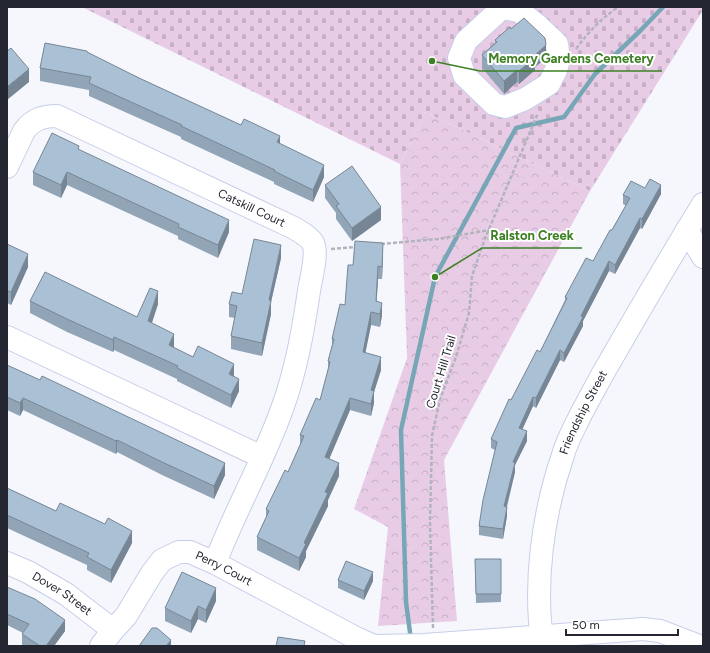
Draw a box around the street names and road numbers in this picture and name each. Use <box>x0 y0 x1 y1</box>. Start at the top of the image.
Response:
street label: Catskill Court <box>216 186 288 230</box>
street label: Court Hill Trail <box>423 334 459 410</box>
street label: Friendship Street <box>557 367 610 456</box>
street label: Perry Court <box>193 548 255 589</box>
street label: Dover Street <box>30 569 95 618</box>

